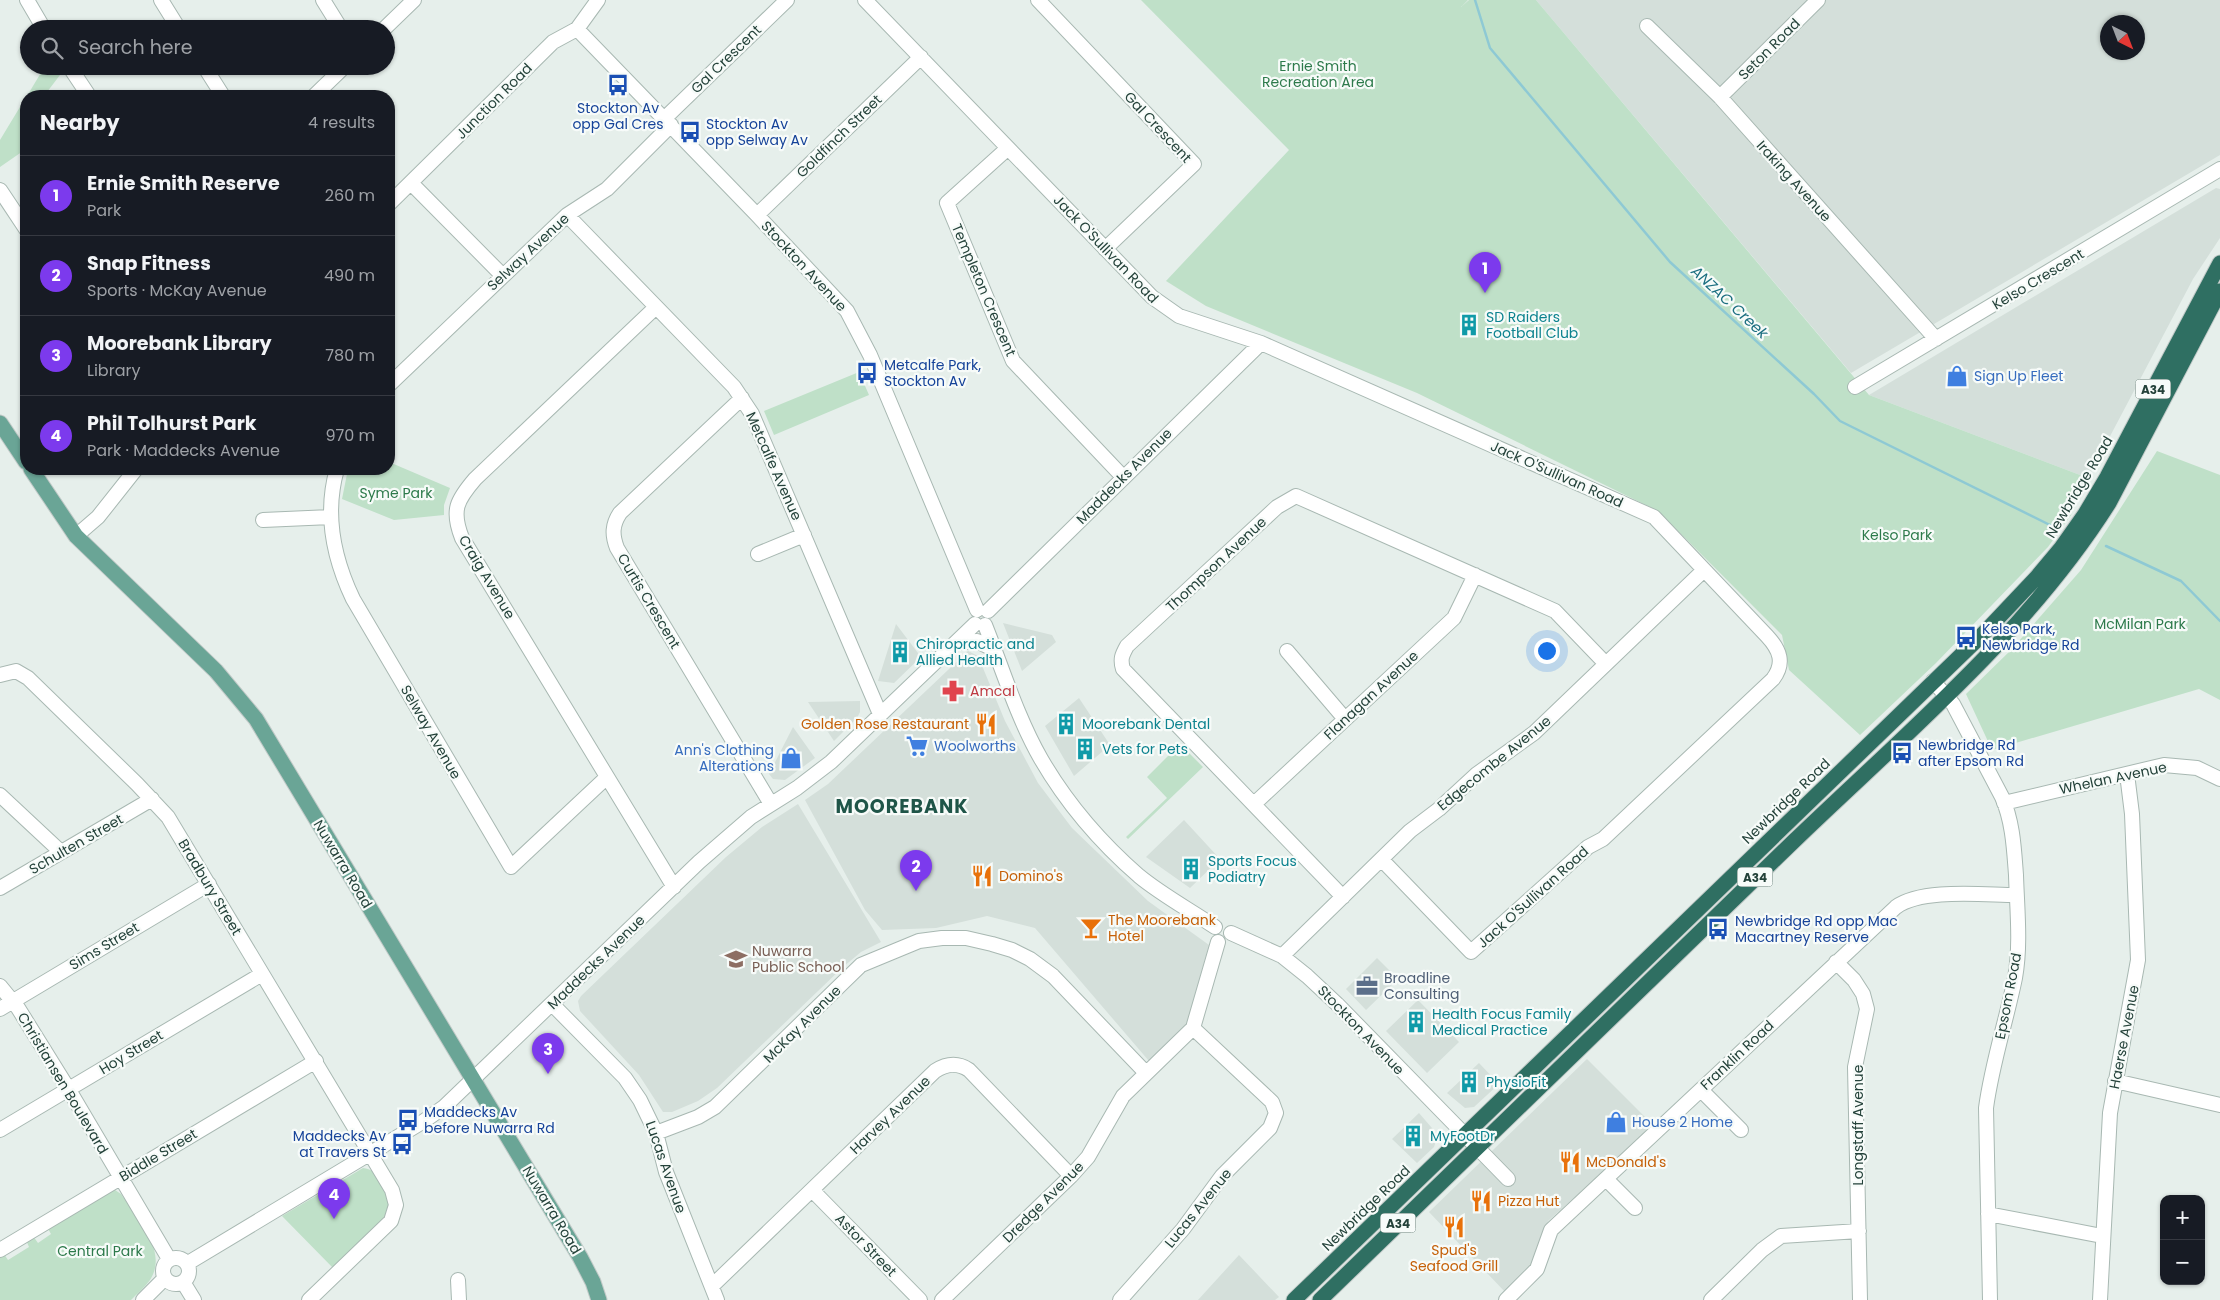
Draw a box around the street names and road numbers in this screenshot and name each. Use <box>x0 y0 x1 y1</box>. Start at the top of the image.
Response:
street label: Seton Road <box>1734 14 1804 84</box>
street label: Gal Crescent <box>686 20 766 98</box>
street label: Junction Road <box>451 58 537 144</box>
street label: Gal Crescent <box>1120 87 1196 167</box>
street label: Goldfinch Street <box>792 90 886 182</box>
street label: Iraking Avenue <box>1752 136 1836 226</box>
street label: Jack O'Sullivan Road <box>1049 190 1163 308</box>
street label: Selway Avenue <box>483 209 574 295</box>
street label: Stockton Avenue <box>757 216 852 316</box>
street label: Templeton Crescent <box>947 221 1021 359</box>
street label: Kelso Crescent <box>1988 244 2088 314</box>
road number: A34 <box>2136 379 2170 398</box>
street label: Metcalfe Avenue <box>741 409 807 524</box>
street label: Maddecks Avenue <box>1072 423 1177 528</box>
street label: Newbridge Road <box>2041 432 2117 542</box>
street label: Jack O'Sullivan Road <box>1487 436 1627 512</box>
street label: Thompson Avenue <box>1161 512 1271 616</box>
street label: Craig Avenue <box>454 531 520 623</box>
street label: Curtis Crescent <box>613 550 685 652</box>
street label: Flanagan Avenue <box>1319 646 1423 744</box>
street label: Selway Avenue <box>396 681 466 783</box>
street label: Edgecombe Avenue <box>1433 711 1555 815</box>
street label: Newbridge Road <box>1737 754 1835 848</box>
street label: Whelan Avenue <box>2057 757 2169 799</box>
street label: Schulten Street <box>25 809 127 879</box>
street label: Nuwarra Road <box>309 816 377 912</box>
street label: Bradbury Street <box>173 835 247 939</box>
street label: Jack O'Sullivan Road <box>1473 842 1593 952</box>
road number: A34 <box>1738 868 1772 886</box>
street label: Maddecks Avenue <box>543 910 649 1014</box>
street label: Sims Street <box>65 917 143 975</box>
street label: Epsom Road <box>1990 951 2026 1041</box>
street label: McKay Avenue <box>759 980 846 1067</box>
street label: Stockton Avenue <box>1313 981 1409 1079</box>
street label: Haerse Avenue <box>2104 983 2144 1091</box>
street label: Christiansen Boulevard <box>13 1008 113 1158</box>
street label: Franklin Road <box>1696 1016 1778 1094</box>
street label: Hoy Street <box>95 1025 167 1079</box>
street label: Longstaff Avenue <box>1848 1064 1868 1185</box>
street label: Harvey Avenue <box>845 1071 935 1159</box>
street label: Lucas Avenue <box>641 1118 691 1216</box>
street label: Biddle Street <box>115 1124 201 1186</box>
street label: Dredge Avenue <box>998 1157 1088 1247</box>
street label: Newbridge Road <box>1317 1161 1415 1255</box>
street label: Nuwarra Road <box>518 1162 586 1258</box>
street label: Lucas Avenue <box>1160 1164 1236 1252</box>
street label: Astor Street <box>831 1209 901 1281</box>
road number: A34 <box>1380 1214 1416 1232</box>

